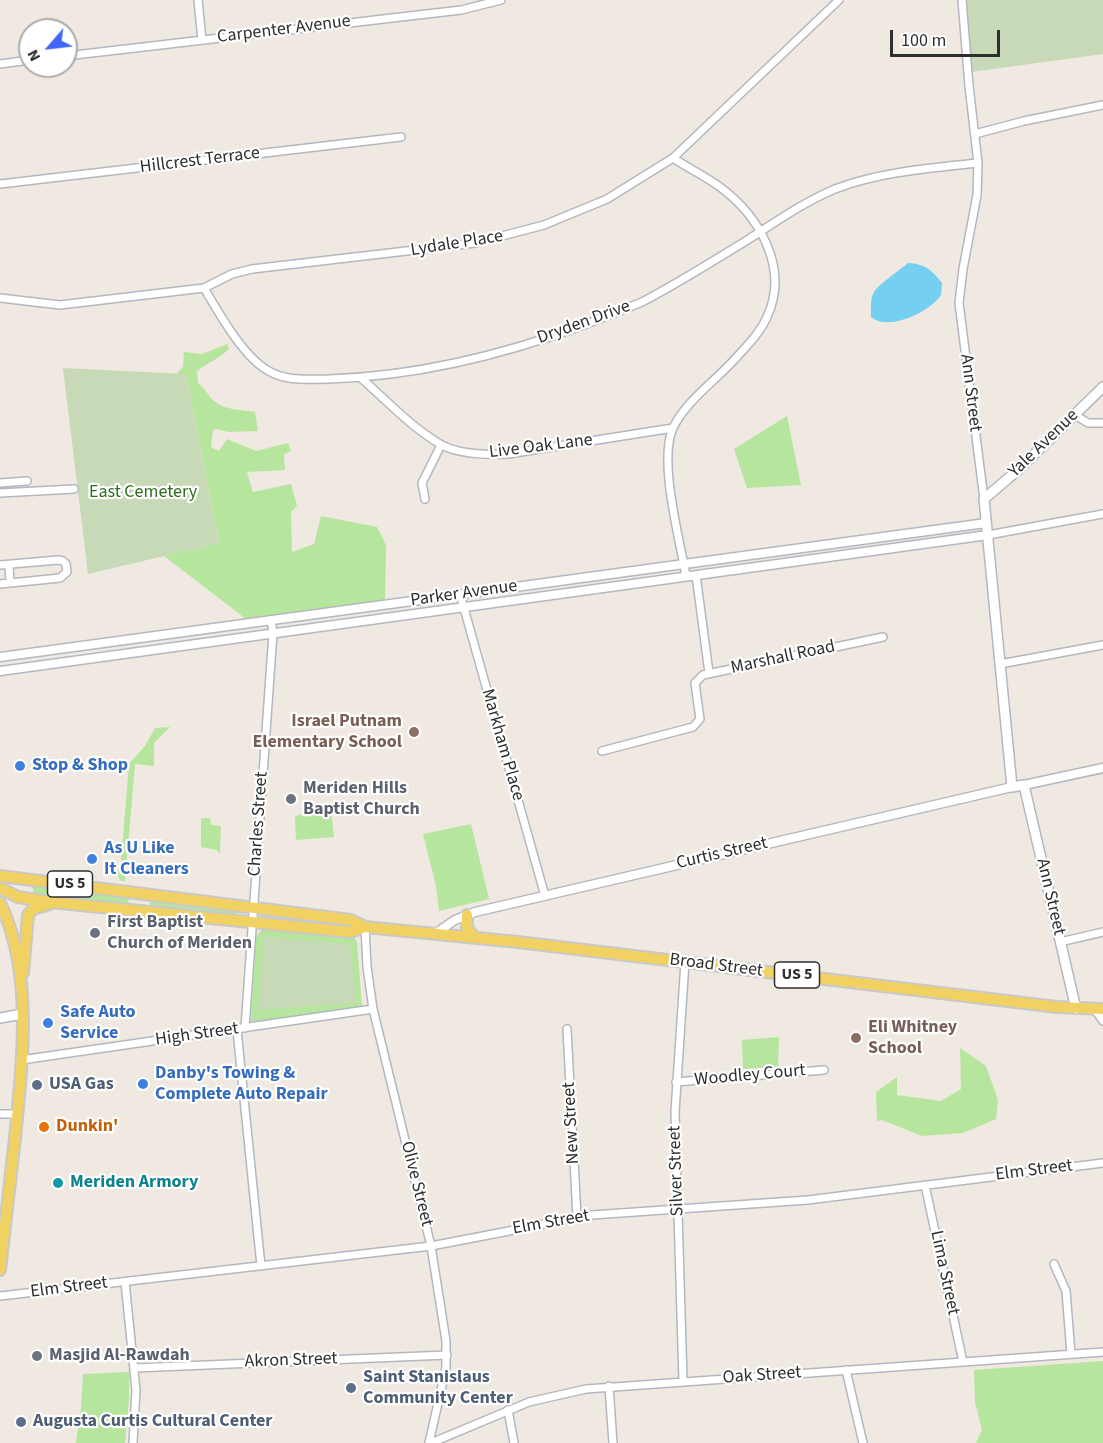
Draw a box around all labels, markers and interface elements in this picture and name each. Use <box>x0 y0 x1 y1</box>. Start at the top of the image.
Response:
street label: Carpenter Avenue <box>216 11 352 49</box>
north arrow <box>18 18 78 78</box>
scale bar <box>893 18 1002 56</box>
text: 100 m <box>901 28 946 53</box>
text: N <box>22 46 46 65</box>
street label: Hillcrest Terrace <box>139 143 261 179</box>
street label: Lydale Place <box>409 226 505 262</box>
street label: Dryden Drive <box>535 296 633 350</box>
street label: Ann Street <box>955 353 985 433</box>
street label: Yale Avenue <box>1004 405 1084 483</box>
street label: Live Oak Lane <box>488 430 594 464</box>
park label: East Cemetery <box>89 482 197 504</box>
street label: Parker Avenue <box>409 576 519 612</box>
street label: Marshall Road <box>729 636 837 680</box>
street label: Markham Place <box>476 687 528 803</box>
place label: Israel Putnam Elementary School <box>252 711 402 754</box>
marker: Israel Putnam Elementary School <box>407 725 421 739</box>
place label: Stop & Shop <box>32 755 128 777</box>
marker: Stop & Shop <box>13 759 27 773</box>
street label: Charles Street <box>245 771 273 877</box>
place label: Meriden Hills Baptist Church <box>303 778 420 820</box>
marker: Meriden Hills Baptist Church <box>284 792 298 806</box>
street label: Curtis Street <box>674 833 770 875</box>
place label: As U Like It Cleaners <box>104 838 189 880</box>
marker: As U Like It Cleaners <box>85 852 99 866</box>
street label: Ann Street <box>1031 856 1069 938</box>
road number: US 5 <box>48 871 92 897</box>
place label: First Baptist Church of Meriden <box>107 912 252 954</box>
marker: First Baptist Church of Meriden <box>88 926 102 940</box>
street label: Broad Street <box>668 950 764 982</box>
road number: US 5 <box>774 962 820 988</box>
place label: Safe Auto Service <box>60 1002 135 1044</box>
marker: Safe Auto Service <box>41 1016 55 1030</box>
place label: Eli Whitney School <box>868 1017 957 1060</box>
street label: High Street <box>154 1018 240 1052</box>
marker: Eli Whitney School <box>849 1031 863 1045</box>
street label: Woodley Court <box>694 1060 806 1092</box>
place label: Danby's Towing & Complete Auto Repair <box>155 1063 328 1106</box>
place label: USA Gas <box>49 1074 114 1096</box>
marker: Danby's Towing & Complete Auto Repair <box>136 1077 150 1091</box>
marker: USA Gas <box>30 1078 44 1092</box>
street label: New Street <box>559 1081 585 1165</box>
place label: Dunkin' <box>56 1116 118 1138</box>
marker: Dunkin' <box>37 1120 51 1134</box>
street label: Silver Street <box>665 1125 689 1217</box>
street label: Olive Street <box>395 1139 437 1229</box>
street label: Elm Street <box>994 1156 1074 1186</box>
place label: Meriden Armory <box>70 1172 198 1194</box>
marker: Meriden Armory <box>51 1176 65 1190</box>
street label: Elm Street <box>511 1206 591 1240</box>
street label: Lima Street <box>925 1229 963 1317</box>
street label: Elm Street <box>29 1273 109 1303</box>
place label: Masjid Al-Rawdah <box>49 1345 190 1367</box>
marker: Masjid Al-Rawdah <box>30 1349 44 1363</box>
street label: Akron Street <box>244 1349 338 1373</box>
street label: Oak Street <box>722 1362 802 1390</box>
place label: Saint Stanislaus Community Center <box>363 1367 513 1410</box>
marker: Saint Stanislaus Community Center <box>344 1381 358 1395</box>
place label: Augusta Curtis Cultural Center <box>33 1411 273 1433</box>
marker: Augusta Curtis Cultural Center <box>14 1415 28 1429</box>

